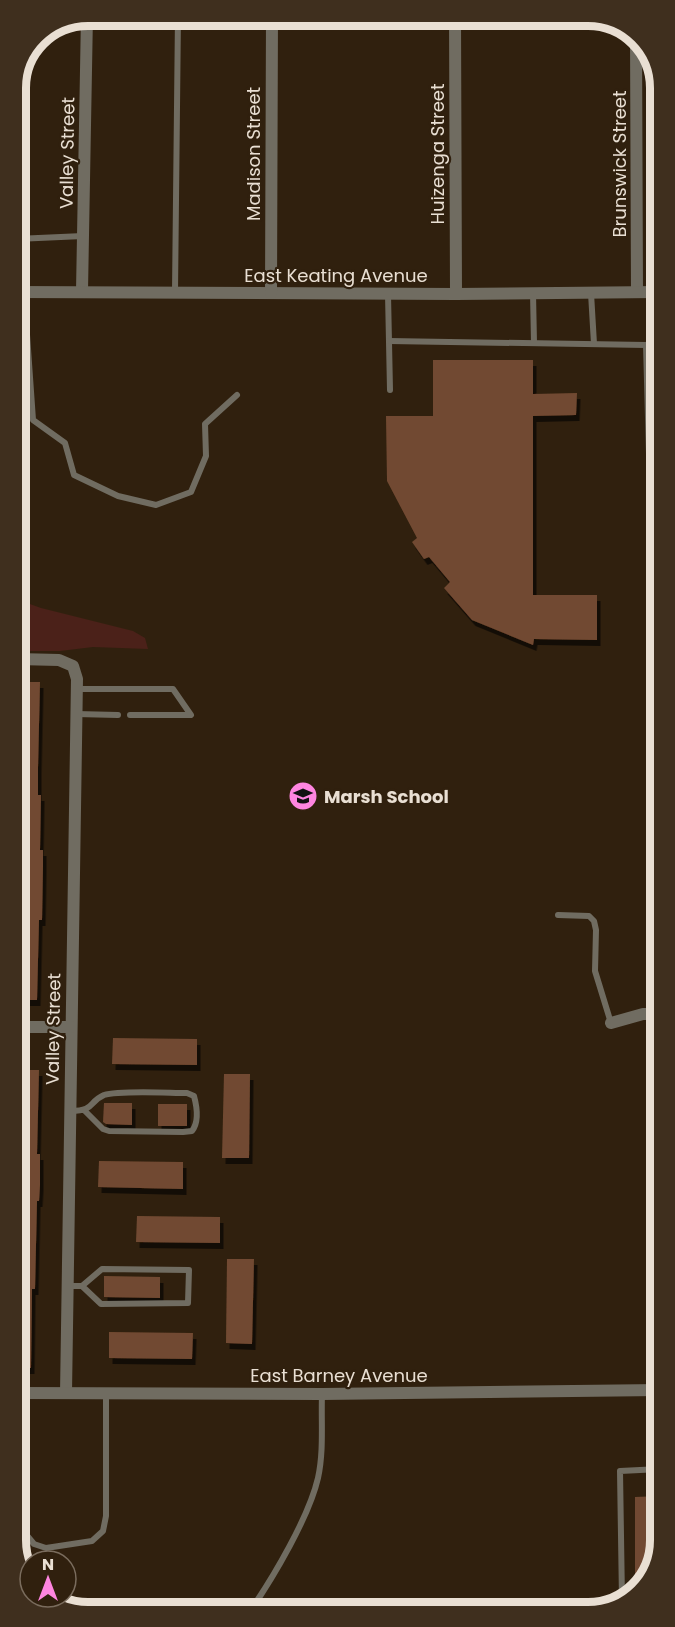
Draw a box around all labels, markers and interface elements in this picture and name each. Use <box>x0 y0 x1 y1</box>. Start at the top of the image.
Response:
street label: Huizenga Street <box>425 83 450 225</box>
street label: Madison Street <box>241 87 266 221</box>
street label: Brunswick Street <box>607 90 632 238</box>
street label: Valley Street <box>54 97 80 209</box>
street label: East Keating Avenue <box>244 263 428 288</box>
school or university icon: Marsh School <box>287 780 319 812</box>
place label: Marsh School <box>324 784 449 809</box>
street label: Valley Street <box>40 973 66 1085</box>
street label: East Barney Avenue <box>250 1363 428 1388</box>
north arrow <box>18 1549 78 1609</box>
text: N <box>42 1553 54 1576</box>

